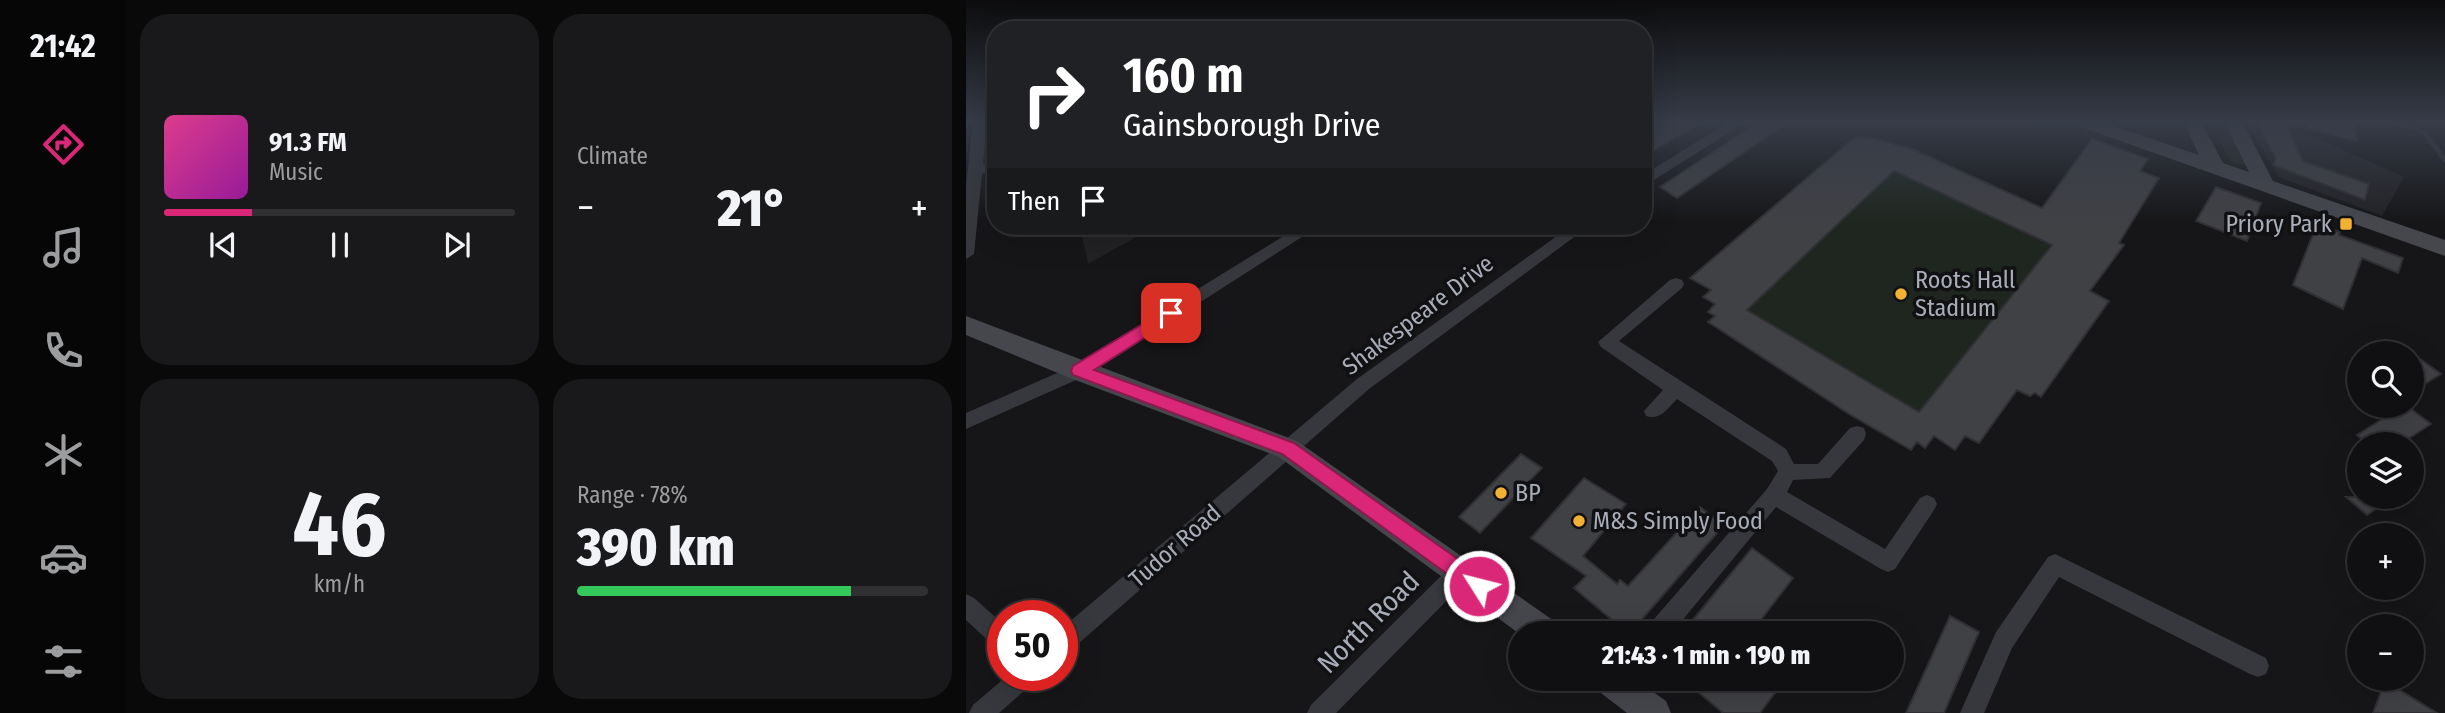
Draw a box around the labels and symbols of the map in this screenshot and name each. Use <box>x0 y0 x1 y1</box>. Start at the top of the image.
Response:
place label: Priory Park <box>2226 210 2333 238</box>
marker: Priory Park <box>2338 216 2354 232</box>
street label: Shakespeare Drive <box>1337 249 1499 381</box>
place label: Roots Hall Stadium <box>1915 266 2015 322</box>
pin <box>1141 283 1201 343</box>
marker: Roots Hall Stadium <box>1893 286 1909 302</box>
place label: BP <box>1515 479 1541 507</box>
marker: BP <box>1493 485 1509 501</box>
street label: Tudor Road <box>1124 499 1226 593</box>
place label: M&S Simply Food <box>1593 507 1763 535</box>
marker: M&S Simply Food <box>1571 513 1587 529</box>
position arrow <box>1442 549 1516 623</box>
street label: North Road <box>1311 565 1426 680</box>
speed limit sign: 50 <box>987 600 1078 691</box>

